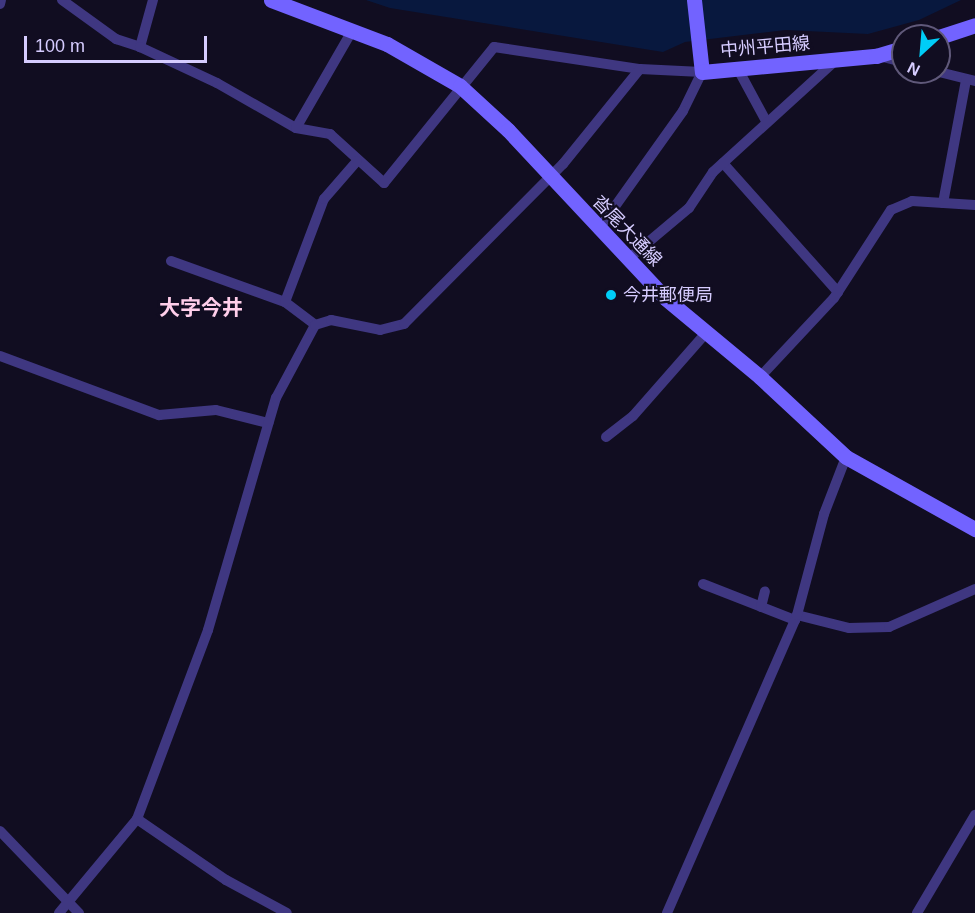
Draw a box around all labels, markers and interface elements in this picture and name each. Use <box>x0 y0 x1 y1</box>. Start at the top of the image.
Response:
scale bar <box>27 24 210 62</box>
north arrow <box>891 24 951 84</box>
street label: 中州平田線 <box>719 32 811 62</box>
text: 100 m <box>35 36 85 56</box>
text: N <box>905 59 923 79</box>
street label: 沓尾大通線 <box>588 191 666 271</box>
place label: 今井郵便局 <box>623 284 713 306</box>
marker: 今井郵便局 <box>604 288 618 302</box>
district label: 大字今井 <box>159 295 243 321</box>

